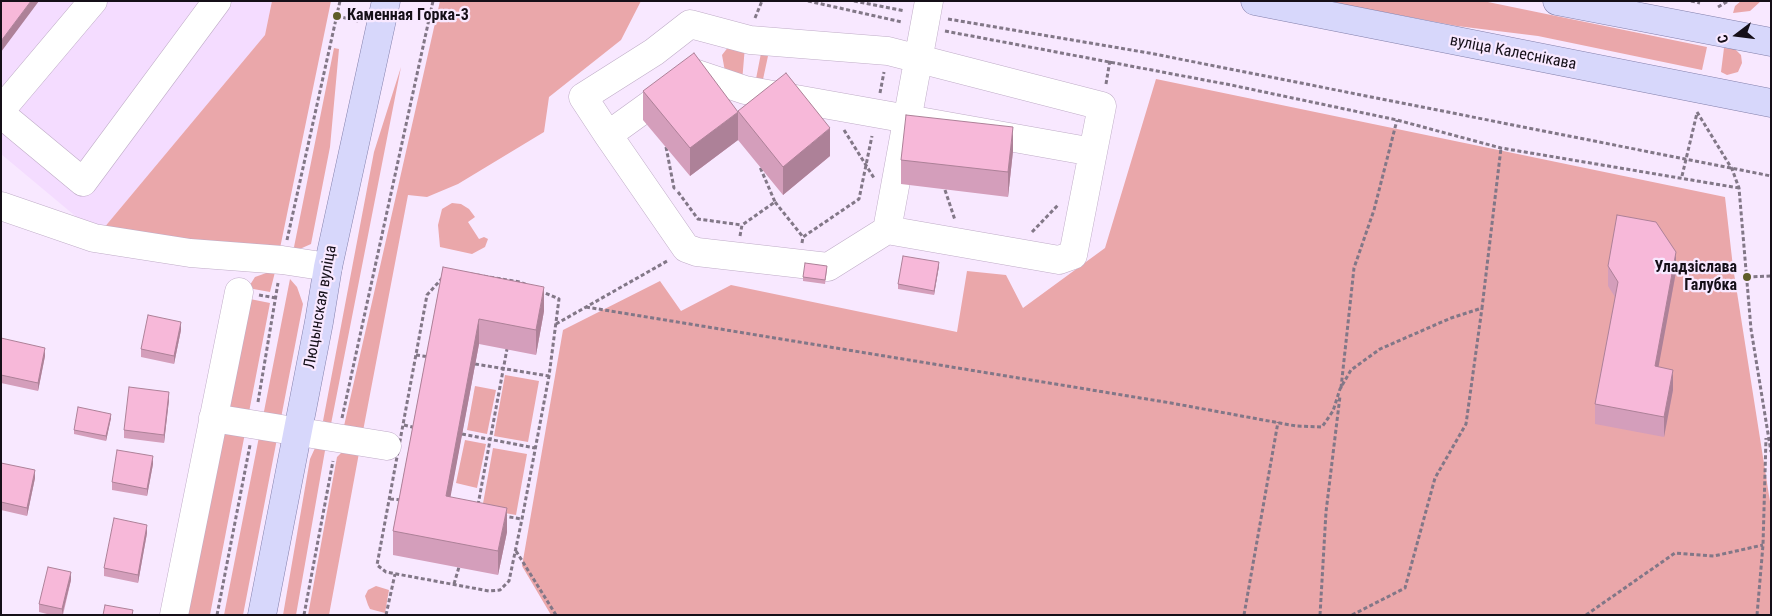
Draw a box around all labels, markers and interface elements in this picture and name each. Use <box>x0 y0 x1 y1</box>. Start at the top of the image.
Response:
place label: Каменная Горка-3 <box>347 6 469 26</box>
marker: Каменная Горка-3 <box>331 10 343 22</box>
north arrow <box>1712 10 1762 60</box>
street label: вуліца Калеснікава <box>1448 31 1578 75</box>
text: С <box>1714 33 1731 45</box>
street label: Люцынская вуліца <box>301 244 341 370</box>
place label: Уладзіслава Галубка <box>1654 258 1737 296</box>
marker: Уладзіслава Галубка <box>1741 271 1753 283</box>

